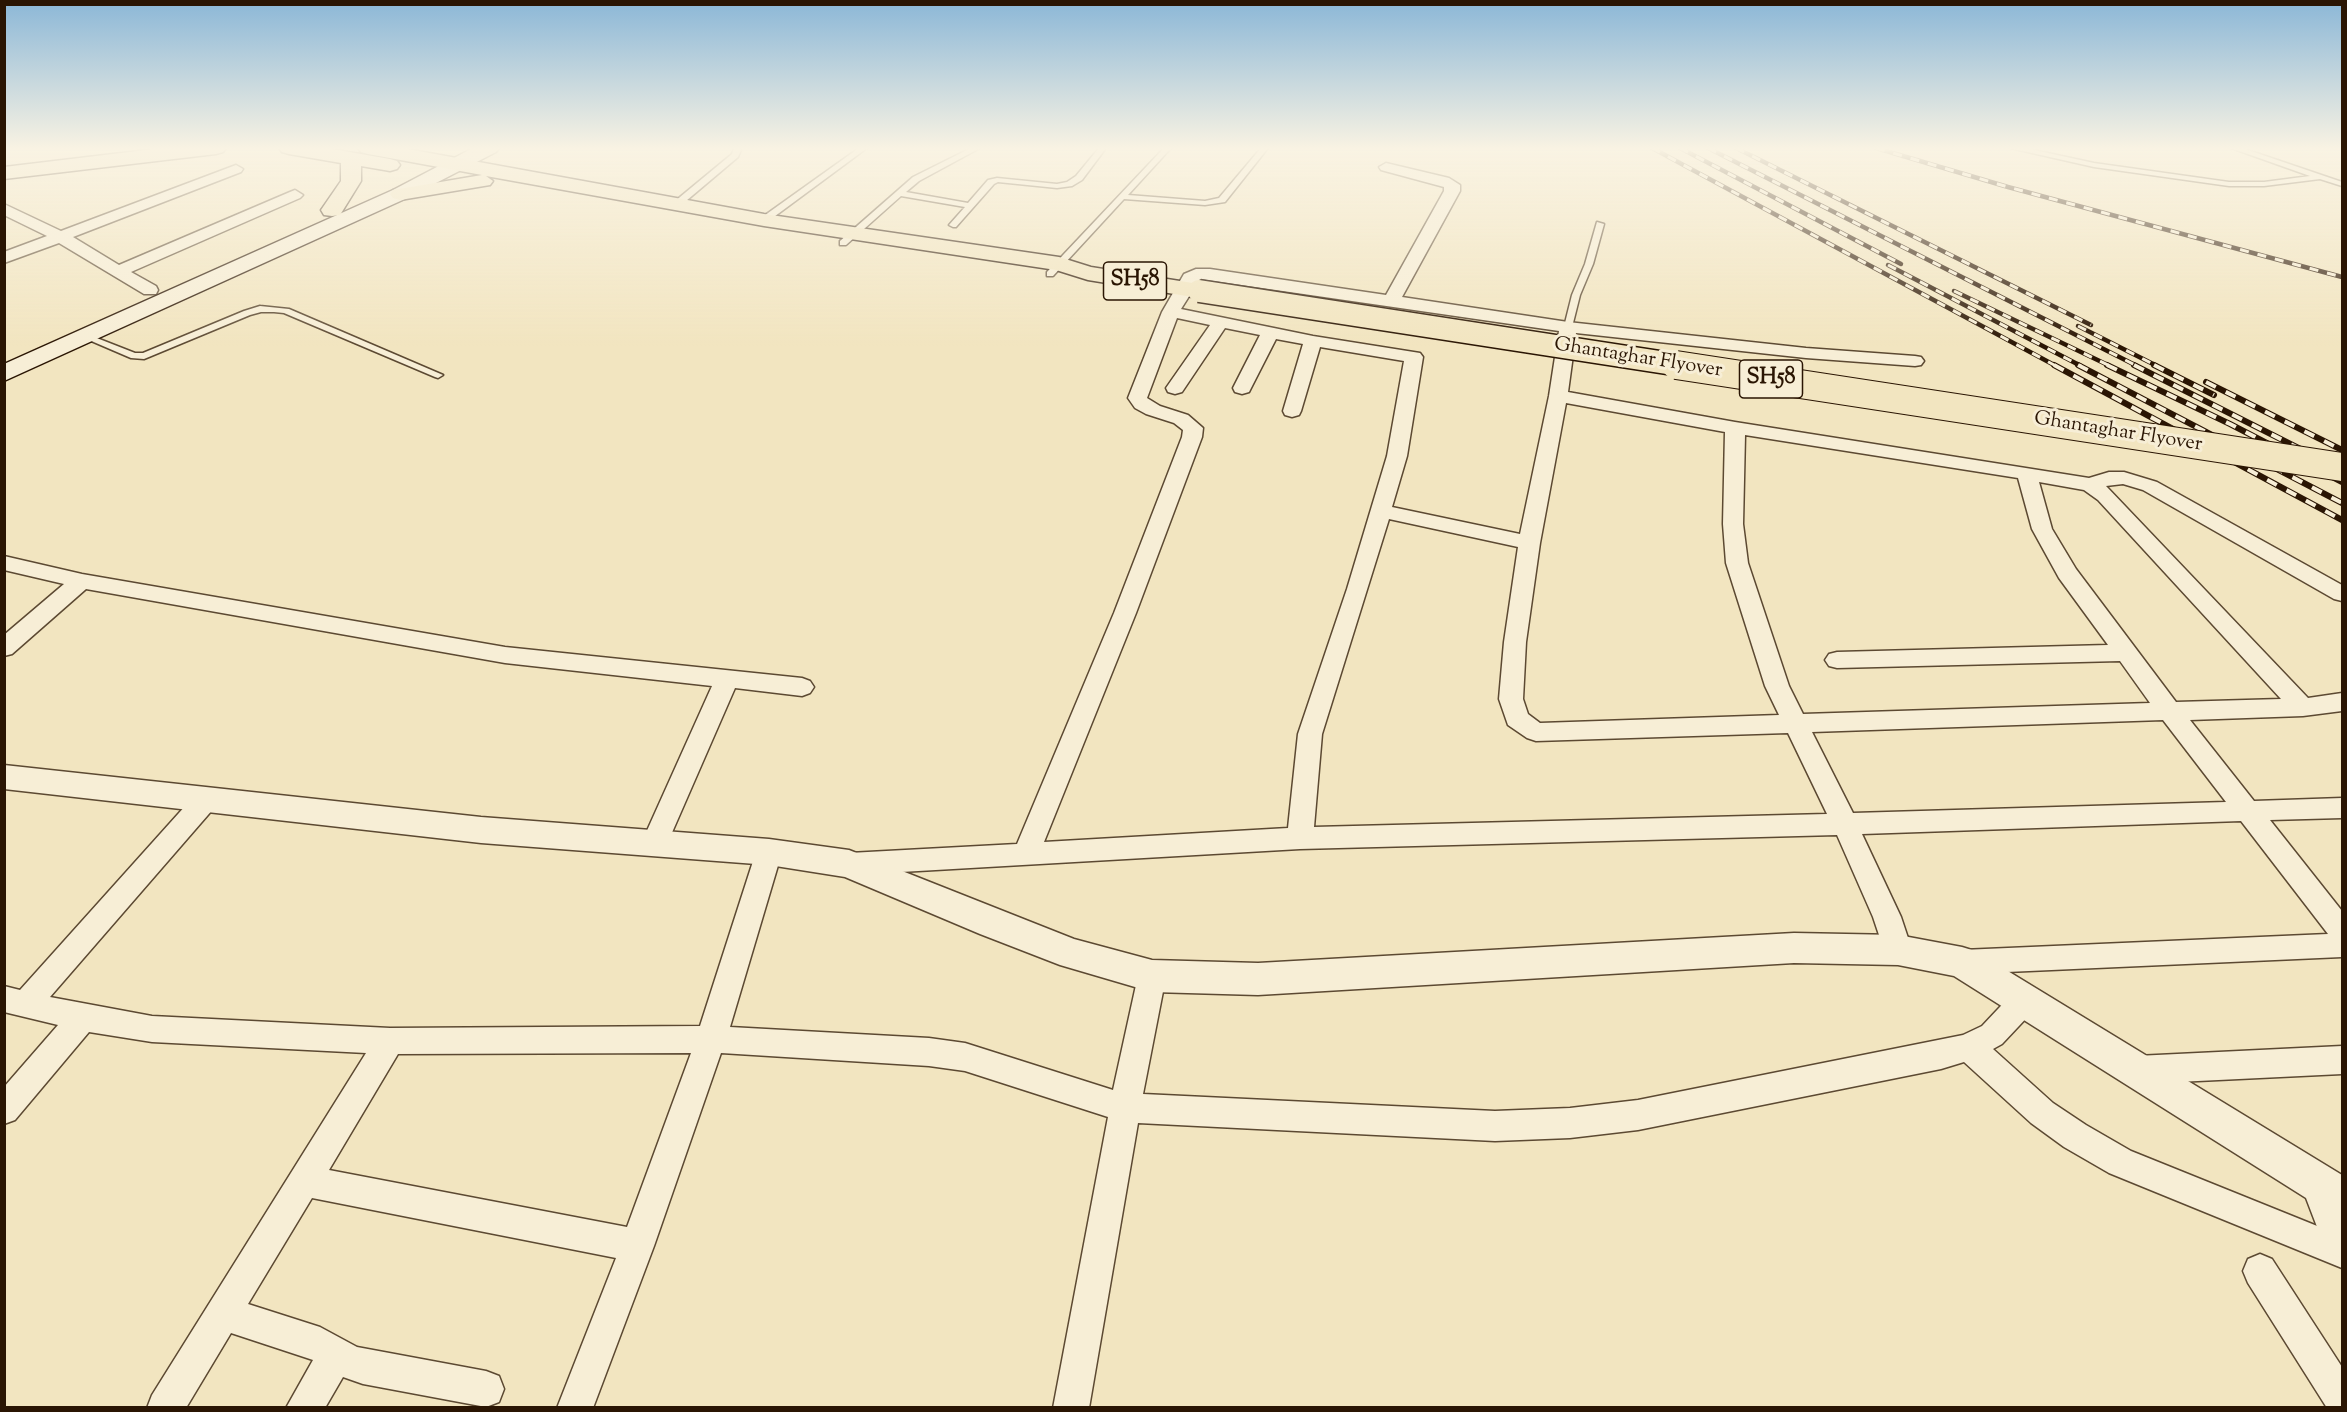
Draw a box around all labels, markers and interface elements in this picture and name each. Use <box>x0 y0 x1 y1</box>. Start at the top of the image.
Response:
road number: SH58 <box>1104 262 1166 300</box>
street label: Ghantaghar Flyover <box>1552 334 1724 384</box>
road number: SH58 <box>1740 360 1802 398</box>
street label: Ghantaghar Flyover <box>2032 408 2204 458</box>

